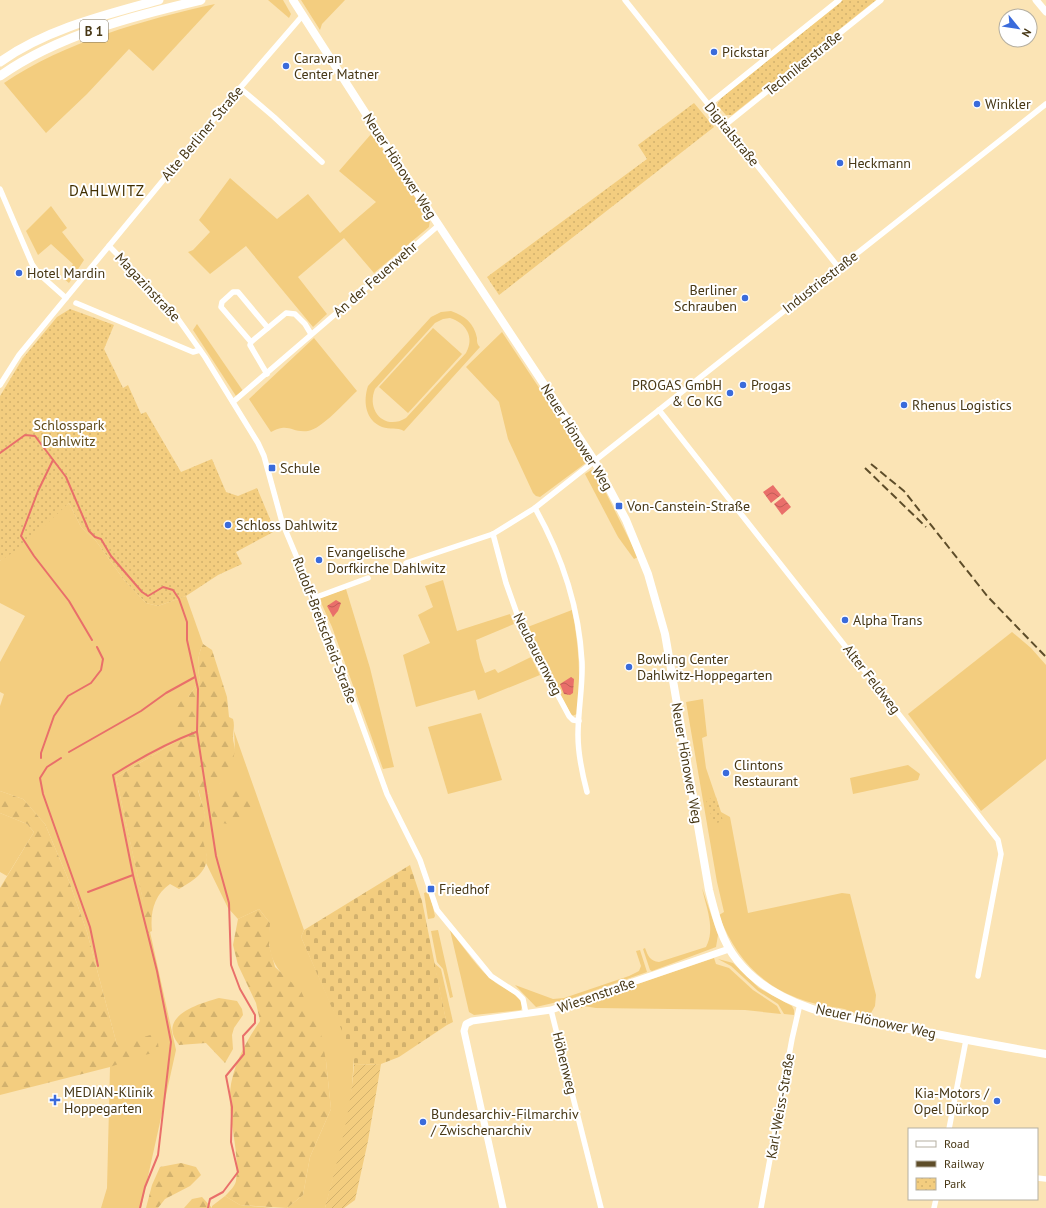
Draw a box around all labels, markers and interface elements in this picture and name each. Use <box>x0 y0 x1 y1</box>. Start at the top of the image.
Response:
north arrow <box>998 8 1038 48</box>
road number: B 1 <box>80 20 108 42</box>
street label: Technikerstraße <box>761 26 845 100</box>
text: N <box>1019 26 1035 40</box>
place label: Pickstar <box>722 43 769 61</box>
marker: Pickstar <box>709 47 719 57</box>
place label: Caravan Center Matner <box>294 49 379 83</box>
marker: Caravan Center Matner <box>281 61 291 71</box>
street label: Alte Berliner Straße <box>157 82 247 184</box>
place label: Winkler <box>985 95 1031 113</box>
street label: Digitalstraße <box>701 98 763 170</box>
marker: Winkler <box>972 99 982 109</box>
street label: Neuer Hönower Weg <box>359 110 441 222</box>
place label: Heckmann <box>848 154 911 172</box>
marker: Heckmann <box>835 158 845 168</box>
district label: DAHLWITZ <box>69 181 145 200</box>
street label: An der Feuerwehr <box>329 237 421 321</box>
street label: Industriestraße <box>779 247 861 317</box>
street label: Magazinstraße <box>111 249 185 325</box>
place label: Hotel Mardin <box>27 264 105 282</box>
marker: Hotel Mardin <box>14 268 24 278</box>
place label: Berliner Schrauben <box>674 281 737 315</box>
marker: Berliner Schrauben <box>740 293 750 303</box>
place label: PROGAS GmbH & Co KG <box>632 376 722 410</box>
place label: Progas <box>751 376 791 394</box>
street label: Neuer Hönower Weg <box>537 380 617 494</box>
marker: Progas <box>738 380 748 390</box>
marker: PROGAS GmbH & Co KG <box>725 388 735 398</box>
place label: Rhenus Logistics <box>912 396 1012 414</box>
marker: Rhenus Logistics <box>899 400 909 410</box>
park label: Schlosspark Dahlwitz <box>34 416 105 450</box>
place label: Schule <box>280 459 320 477</box>
marker: Schule <box>267 463 277 473</box>
place label: Von-Canstein-Straße <box>626 497 750 515</box>
marker: Von-Canstein-Straße <box>614 501 624 511</box>
place label: Schloss Dahlwitz <box>236 516 337 534</box>
marker: Schloss Dahlwitz <box>223 520 233 530</box>
place label: Evangelische Dorfkirche Dahlwitz <box>327 543 446 577</box>
street label: Rudolf-Breitscheid-Straße <box>289 554 361 706</box>
marker: Evangelische Dorfkirche Dahlwitz <box>314 555 324 565</box>
street label: Neubauernweg <box>509 610 567 698</box>
place label: Alpha Trans <box>853 611 922 629</box>
marker: Alpha Trans <box>840 615 850 625</box>
street label: Alter Feldweg <box>839 641 905 717</box>
place label: Bowling Center Dahlwitz-Hoppegarten <box>637 650 772 684</box>
marker: Bowling Center Dahlwitz-Hoppegarten <box>624 662 634 672</box>
street label: Neuer Hönower Weg <box>667 701 707 825</box>
place label: Clintons Restaurant <box>734 756 798 790</box>
marker: Clintons Restaurant <box>721 768 731 778</box>
place label: Friedhof <box>439 880 489 898</box>
marker: Friedhof <box>426 884 436 894</box>
street label: Wiesenstraße <box>555 973 637 1017</box>
street label: Neuer Hönower Weg <box>814 999 938 1043</box>
street label: Höhenweg <box>549 1030 581 1096</box>
street label: Karl-Weiss-Straße <box>762 1052 798 1160</box>
place label: MEDIAN-Klinik Hoppegarten <box>64 1083 153 1117</box>
place label: Kia-Motors / Opel Dürkop <box>914 1084 990 1118</box>
marker: MEDIAN-Klinik Hoppegarten <box>49 1094 61 1106</box>
marker: Kia-Motors / Opel Dürkop <box>992 1096 1002 1106</box>
place label: Bundesarchiv-Filmarchiv / Zwischenarchiv <box>430 1105 579 1139</box>
marker: Bundesarchiv-Filmarchiv / Zwischenarchiv <box>418 1117 428 1127</box>
legend <box>908 1128 1038 1200</box>
text: Road <box>944 1136 969 1151</box>
text: Railway <box>944 1156 984 1171</box>
text: Park <box>944 1176 966 1191</box>

